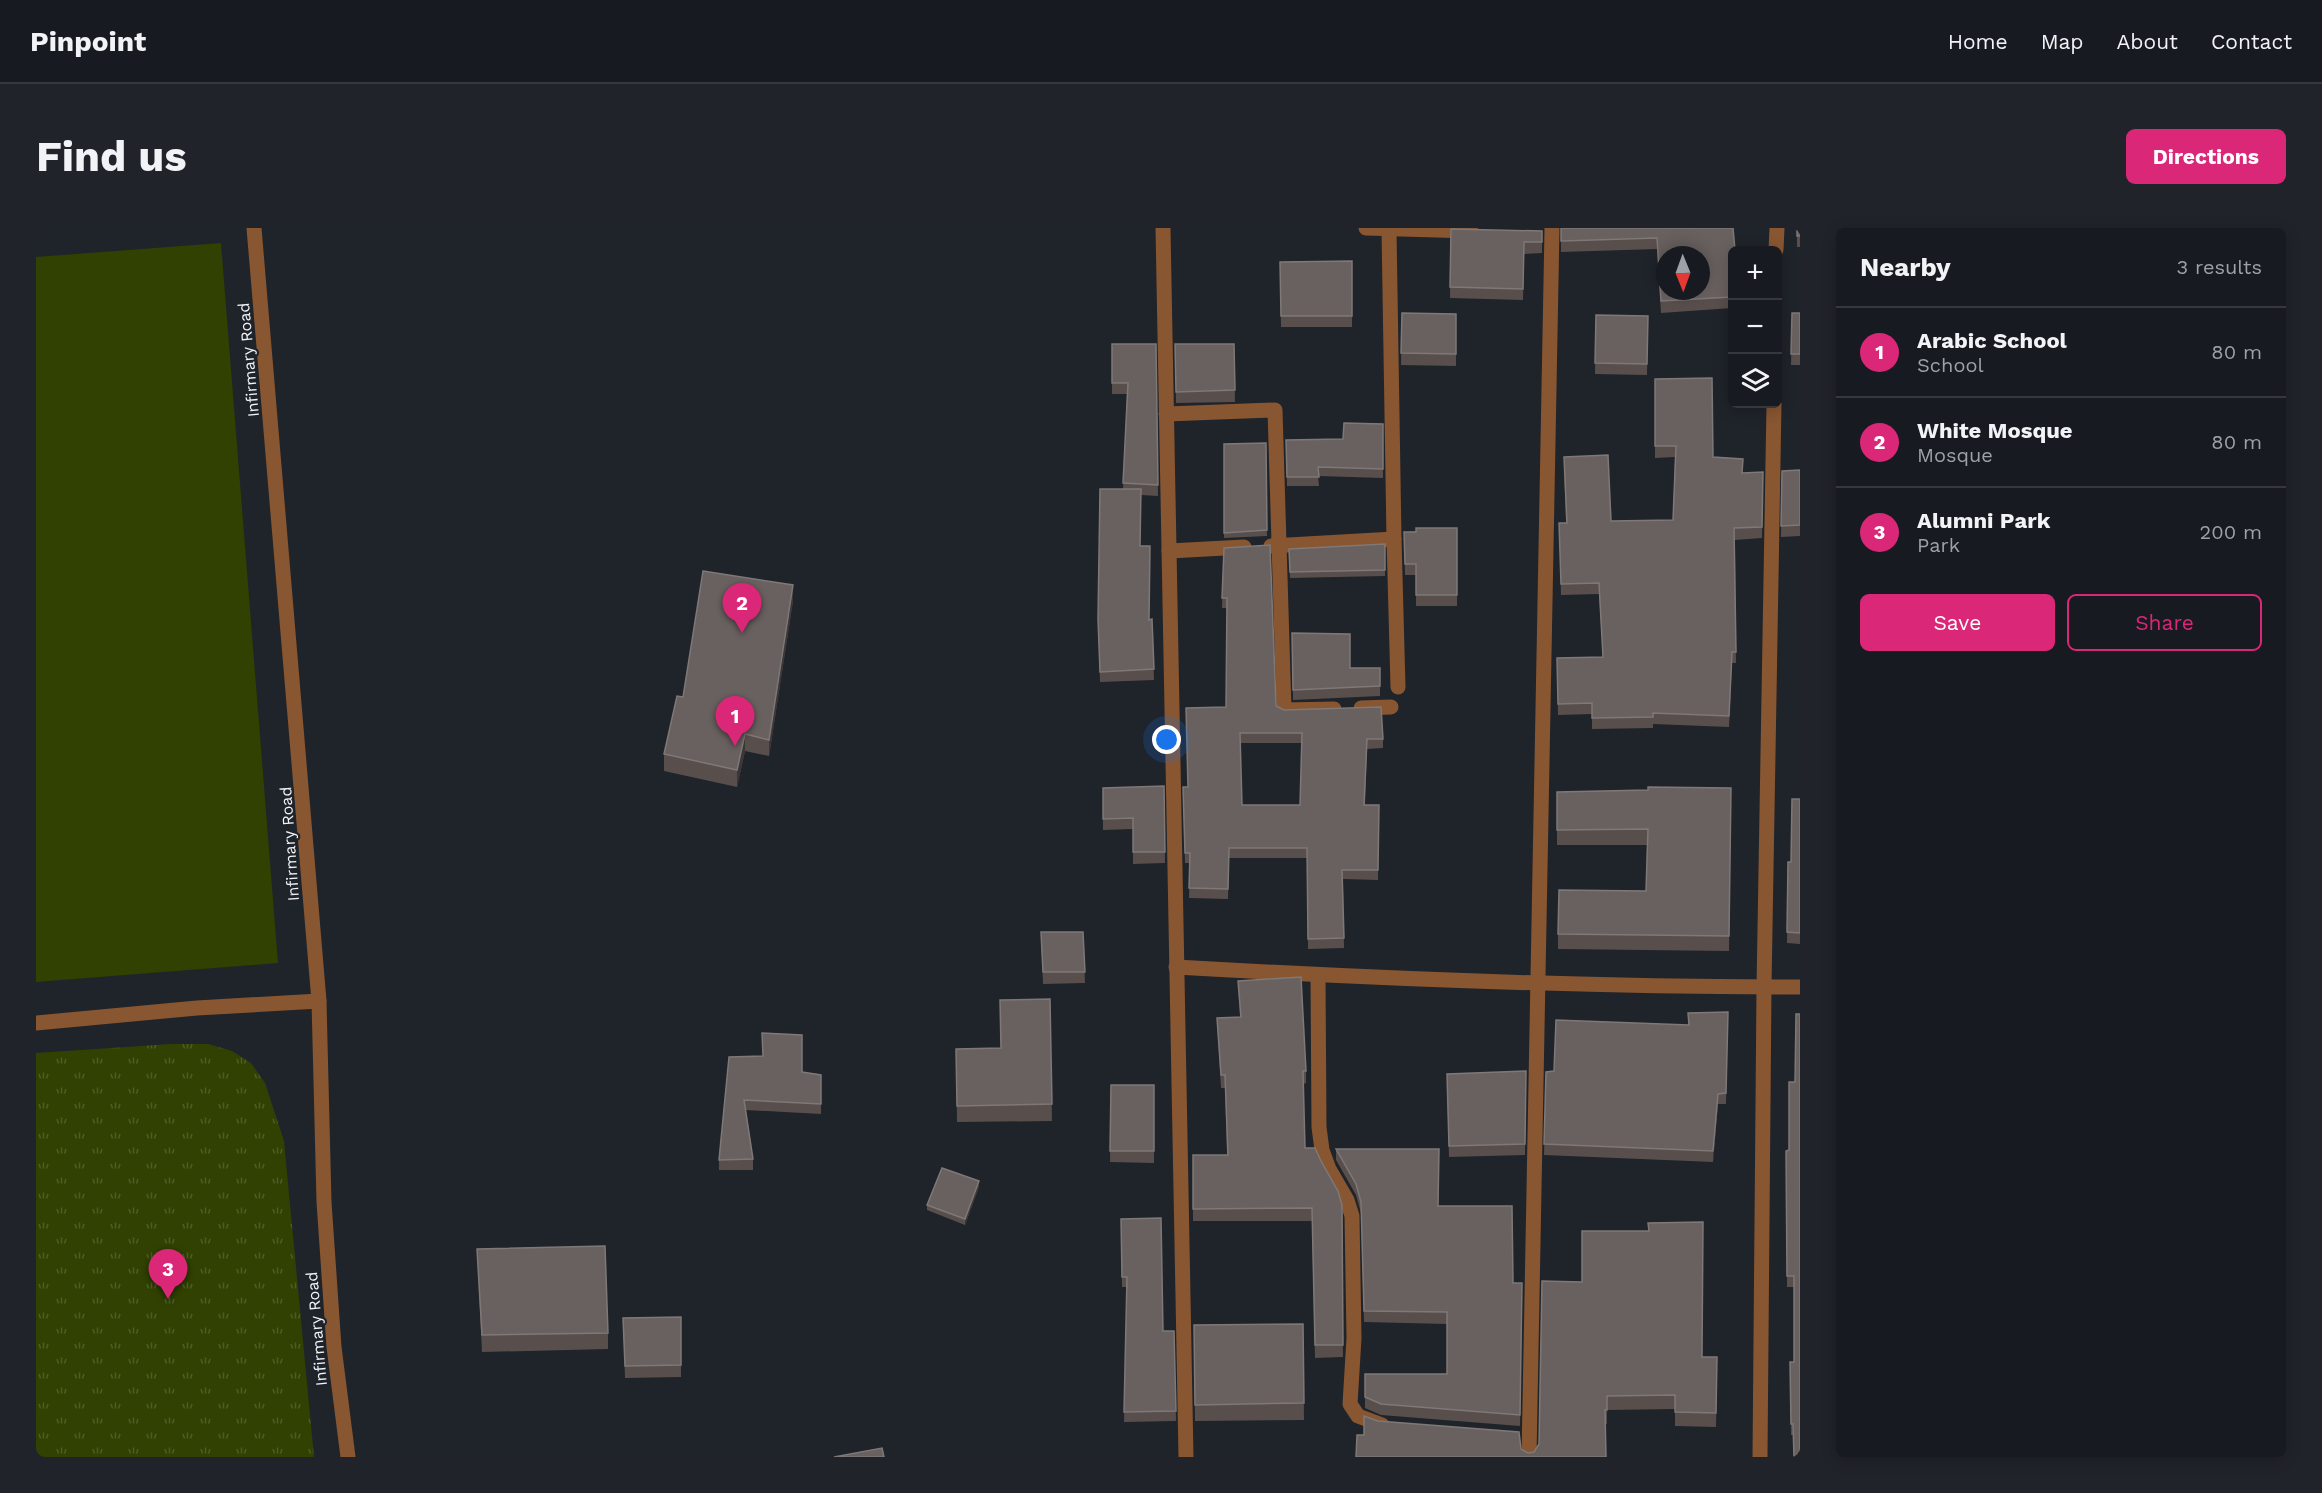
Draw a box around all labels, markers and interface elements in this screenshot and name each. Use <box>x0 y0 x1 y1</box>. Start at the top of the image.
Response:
text: Pinpoint <box>30 25 146 58</box>
text: Home <box>1948 29 2008 54</box>
text: Map <box>2041 29 2084 54</box>
text: About <box>2117 29 2178 54</box>
text: Contact <box>2211 29 2292 54</box>
button: Directions <box>2126 129 2286 184</box>
text: Find us <box>36 132 187 181</box>
north arrow <box>1656 246 1710 300</box>
map controls <box>1728 246 1782 408</box>
button: + <box>1728 246 1782 300</box>
text: Nearby <box>1860 252 1951 282</box>
text: 3 results <box>2177 255 2262 279</box>
button: − <box>1728 300 1782 354</box>
street label: Infirmary Road <box>234 302 263 418</box>
text: Arabic School <box>1917 328 2067 353</box>
text: 1 <box>1875 340 1884 364</box>
text: 80 m <box>2211 340 2262 364</box>
text: School <box>1917 353 1984 377</box>
button: layers <box>1728 354 1782 408</box>
text: White Mosque <box>1917 418 2073 443</box>
text: 2 <box>1874 430 1885 454</box>
text: 80 m <box>2211 430 2262 454</box>
text: Mosque <box>1917 443 1993 467</box>
text: Alumni Park <box>1917 508 2050 533</box>
text: 3 <box>1874 520 1885 544</box>
text: 200 m <box>2200 520 2262 544</box>
text: Park <box>1917 533 1960 557</box>
pin: 2 <box>722 584 762 633</box>
button: Save <box>1860 594 2055 651</box>
button: Share <box>2067 594 2262 651</box>
pin: 1 <box>716 696 754 746</box>
your location <box>1152 725 1181 754</box>
street label: Infirmary Road <box>276 786 303 902</box>
pin: 3 <box>148 1250 188 1299</box>
street label: Infirmary Road <box>302 1271 331 1387</box>

